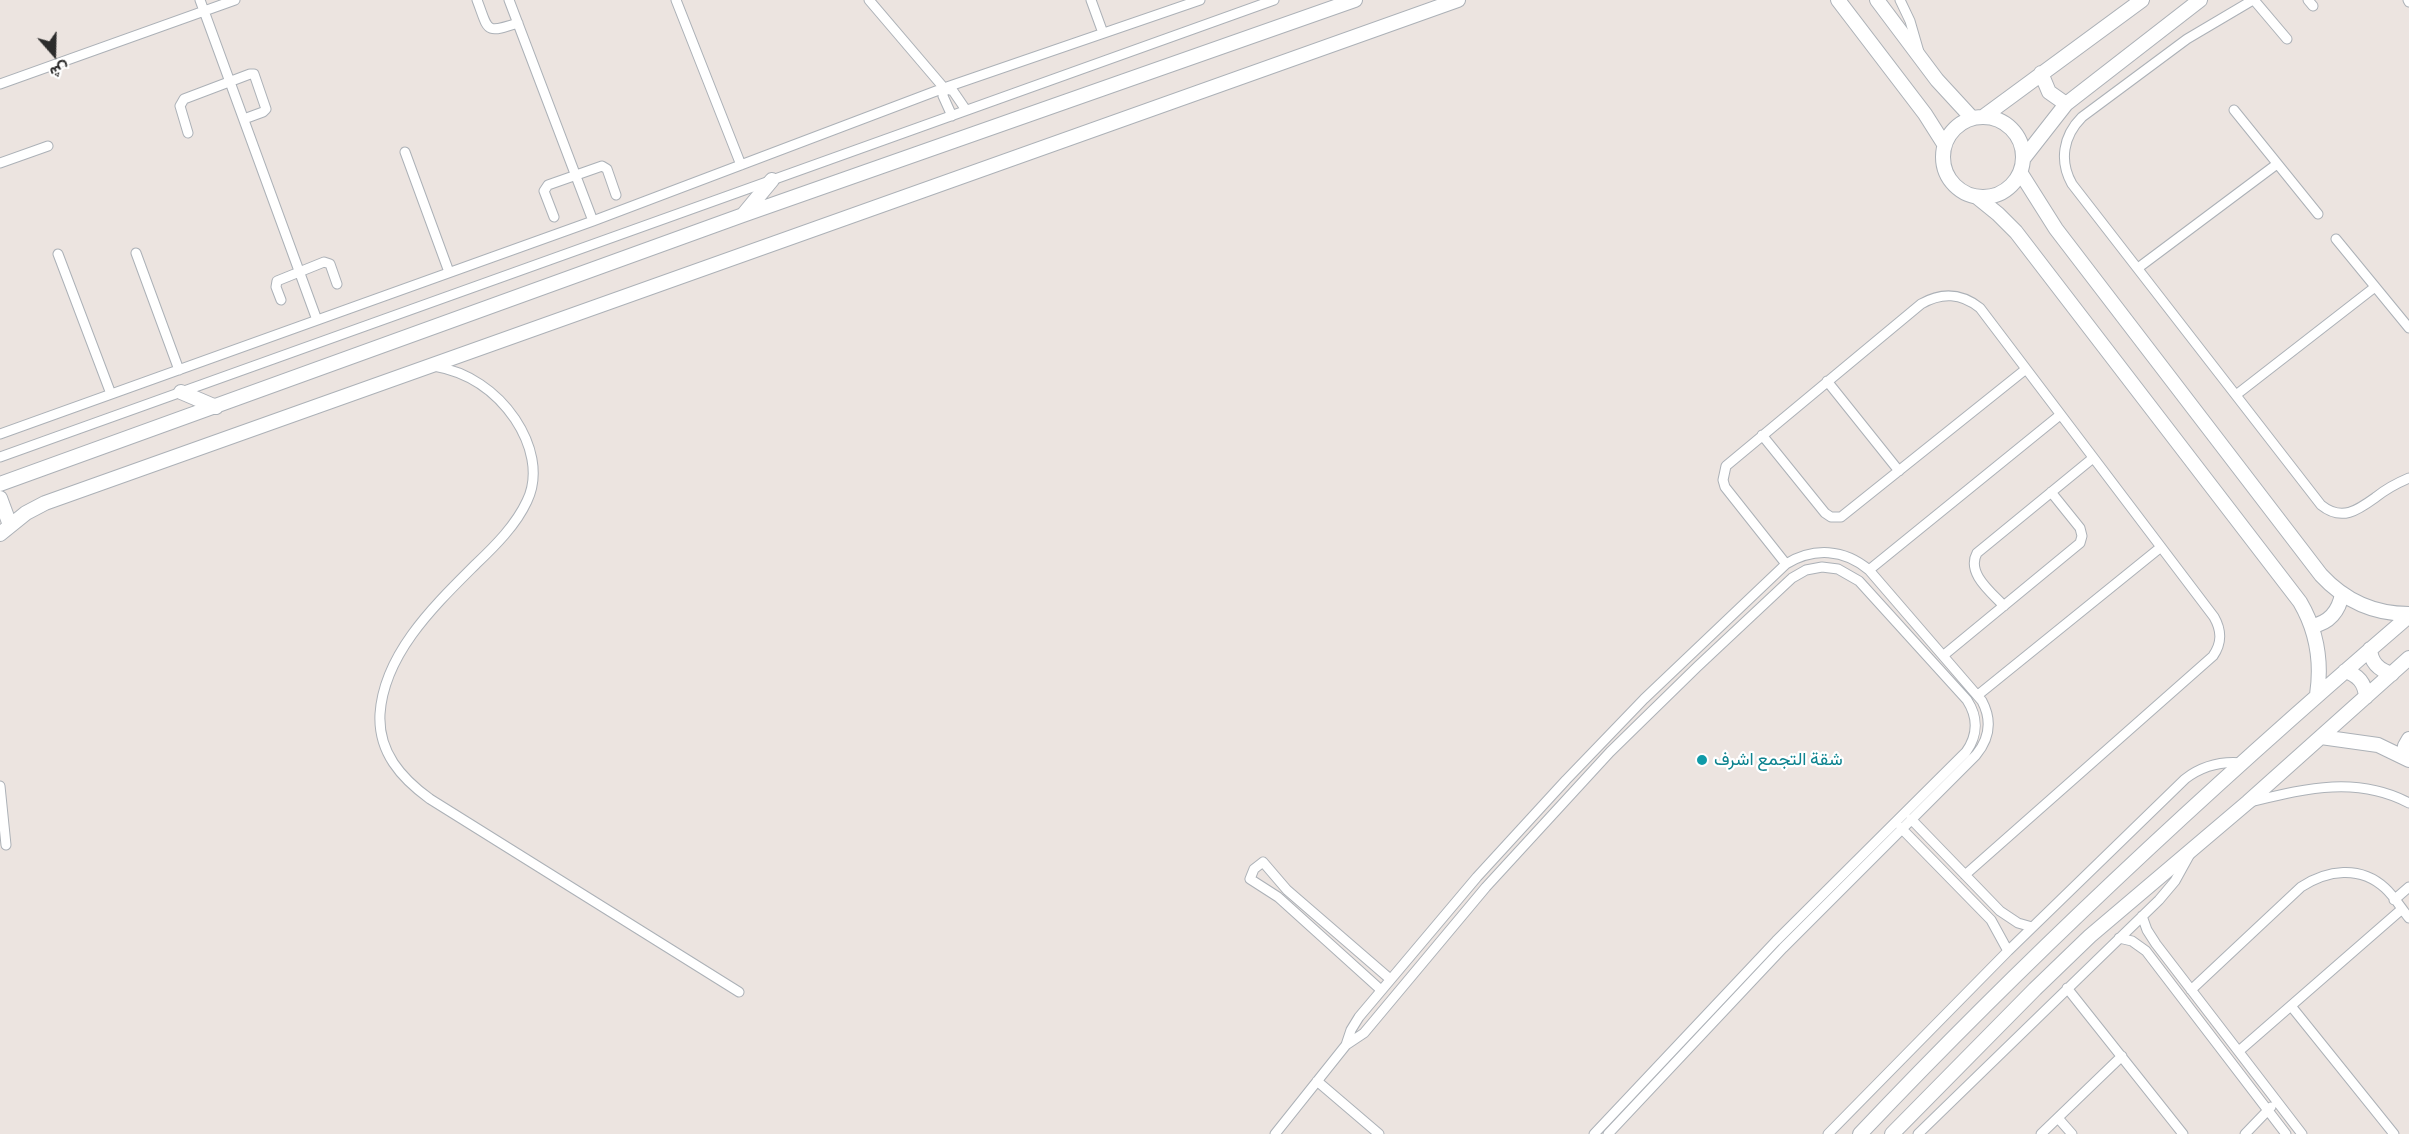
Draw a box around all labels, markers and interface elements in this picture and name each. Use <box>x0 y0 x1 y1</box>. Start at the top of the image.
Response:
north arrow <box>24 24 84 84</box>
text: ش <box>47 57 73 85</box>
place label: شقة التجمع اشرف <box>1714 749 1843 771</box>
marker: شقة التجمع اشرف <box>1695 753 1709 767</box>

